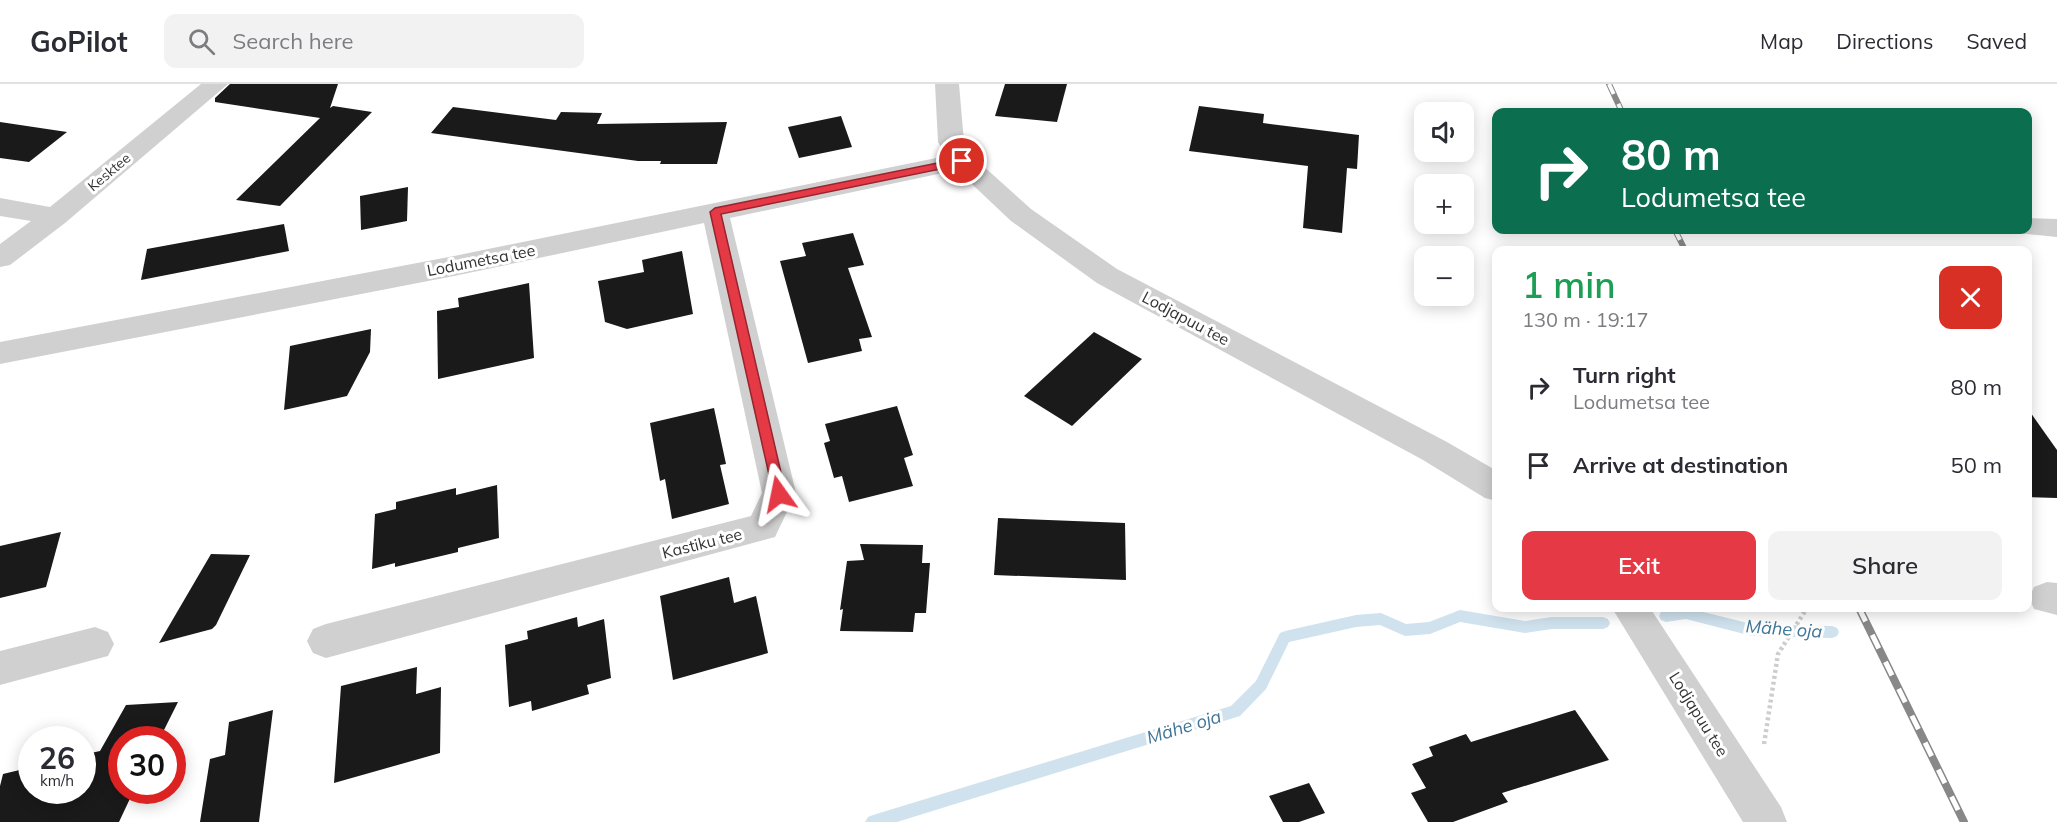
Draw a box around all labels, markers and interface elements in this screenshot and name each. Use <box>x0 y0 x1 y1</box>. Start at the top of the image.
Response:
search box <box>164 14 584 68</box>
text: GoPilot <box>30 24 128 59</box>
icon: search <box>185 25 218 58</box>
text: Search here <box>233 27 354 55</box>
text: Map <box>1760 28 1803 54</box>
text: Directions <box>1836 28 1933 54</box>
text: Saved <box>1966 28 2027 54</box>
map controls <box>1414 102 1474 306</box>
button: sound <box>1414 102 1474 162</box>
text: 80 m <box>1621 128 1721 181</box>
icon: right <box>1522 132 1600 210</box>
pin <box>936 135 987 186</box>
icon: arrive <box>945 144 978 177</box>
street label: Kesktee <box>84 149 134 195</box>
button: + <box>1414 174 1474 234</box>
text: Lodumetsa tee <box>1621 180 1806 214</box>
street label: Lodumetsa tee <box>425 240 537 280</box>
button: − <box>1414 246 1474 306</box>
text: 1 min <box>1522 262 1616 307</box>
button: close <box>1939 266 2002 329</box>
street label: Lodjapuu tee <box>1139 287 1233 349</box>
text: 130 m · 19:17 <box>1522 307 1648 332</box>
text: Turn right <box>1573 361 1676 389</box>
icon: right <box>1522 371 1555 404</box>
text: 80 m <box>1951 373 2002 401</box>
text: Lodumetsa tee <box>1573 389 1710 414</box>
icon: arrive <box>1522 449 1555 482</box>
text: Arrive at destination <box>1573 451 1788 479</box>
text: 50 m <box>1951 451 2002 479</box>
position arrow <box>747 462 811 526</box>
street label: Kastiku tee <box>660 523 744 563</box>
button: Exit <box>1522 531 1756 600</box>
button: Share <box>1768 531 2002 600</box>
water label: Mähe oja <box>1745 614 1823 643</box>
street label: Lodjapuu tee <box>1665 668 1733 760</box>
water label: Mähe oja <box>1144 704 1224 749</box>
speed limit sign: 30 <box>108 726 186 804</box>
text: 26 <box>39 739 75 777</box>
text: km/h <box>40 771 74 790</box>

